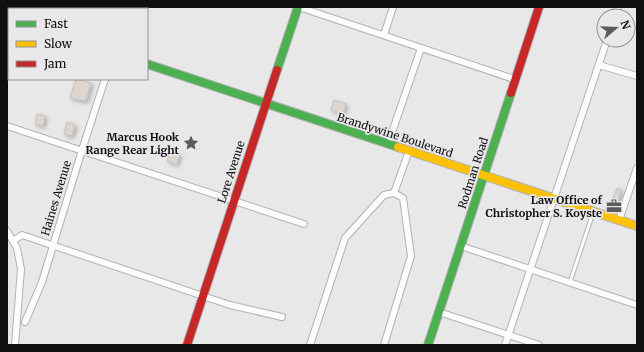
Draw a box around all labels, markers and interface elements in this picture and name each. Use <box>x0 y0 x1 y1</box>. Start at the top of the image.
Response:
legend <box>8 8 148 80</box>
north arrow <box>596 8 636 48</box>
text: Fast <box>44 16 68 31</box>
text: N <box>617 18 634 31</box>
text: Slow <box>44 36 73 51</box>
text: Jam <box>43 56 67 71</box>
street label: Brandywine Boulevard <box>335 110 455 160</box>
place label: Marcus Hook Range Rear Light <box>86 130 180 157</box>
place icon: Marcus Hook Range Rear Light <box>182 134 200 152</box>
street label: Rodman Road <box>455 135 491 211</box>
street label: Lore Avenue <box>214 139 248 205</box>
street label: Haines Avenue <box>38 158 74 237</box>
place label: Law Office of Christopher S. Koyste <box>485 193 603 220</box>
office icon: Law Office of Christopher S. Koyste <box>605 197 623 215</box>

